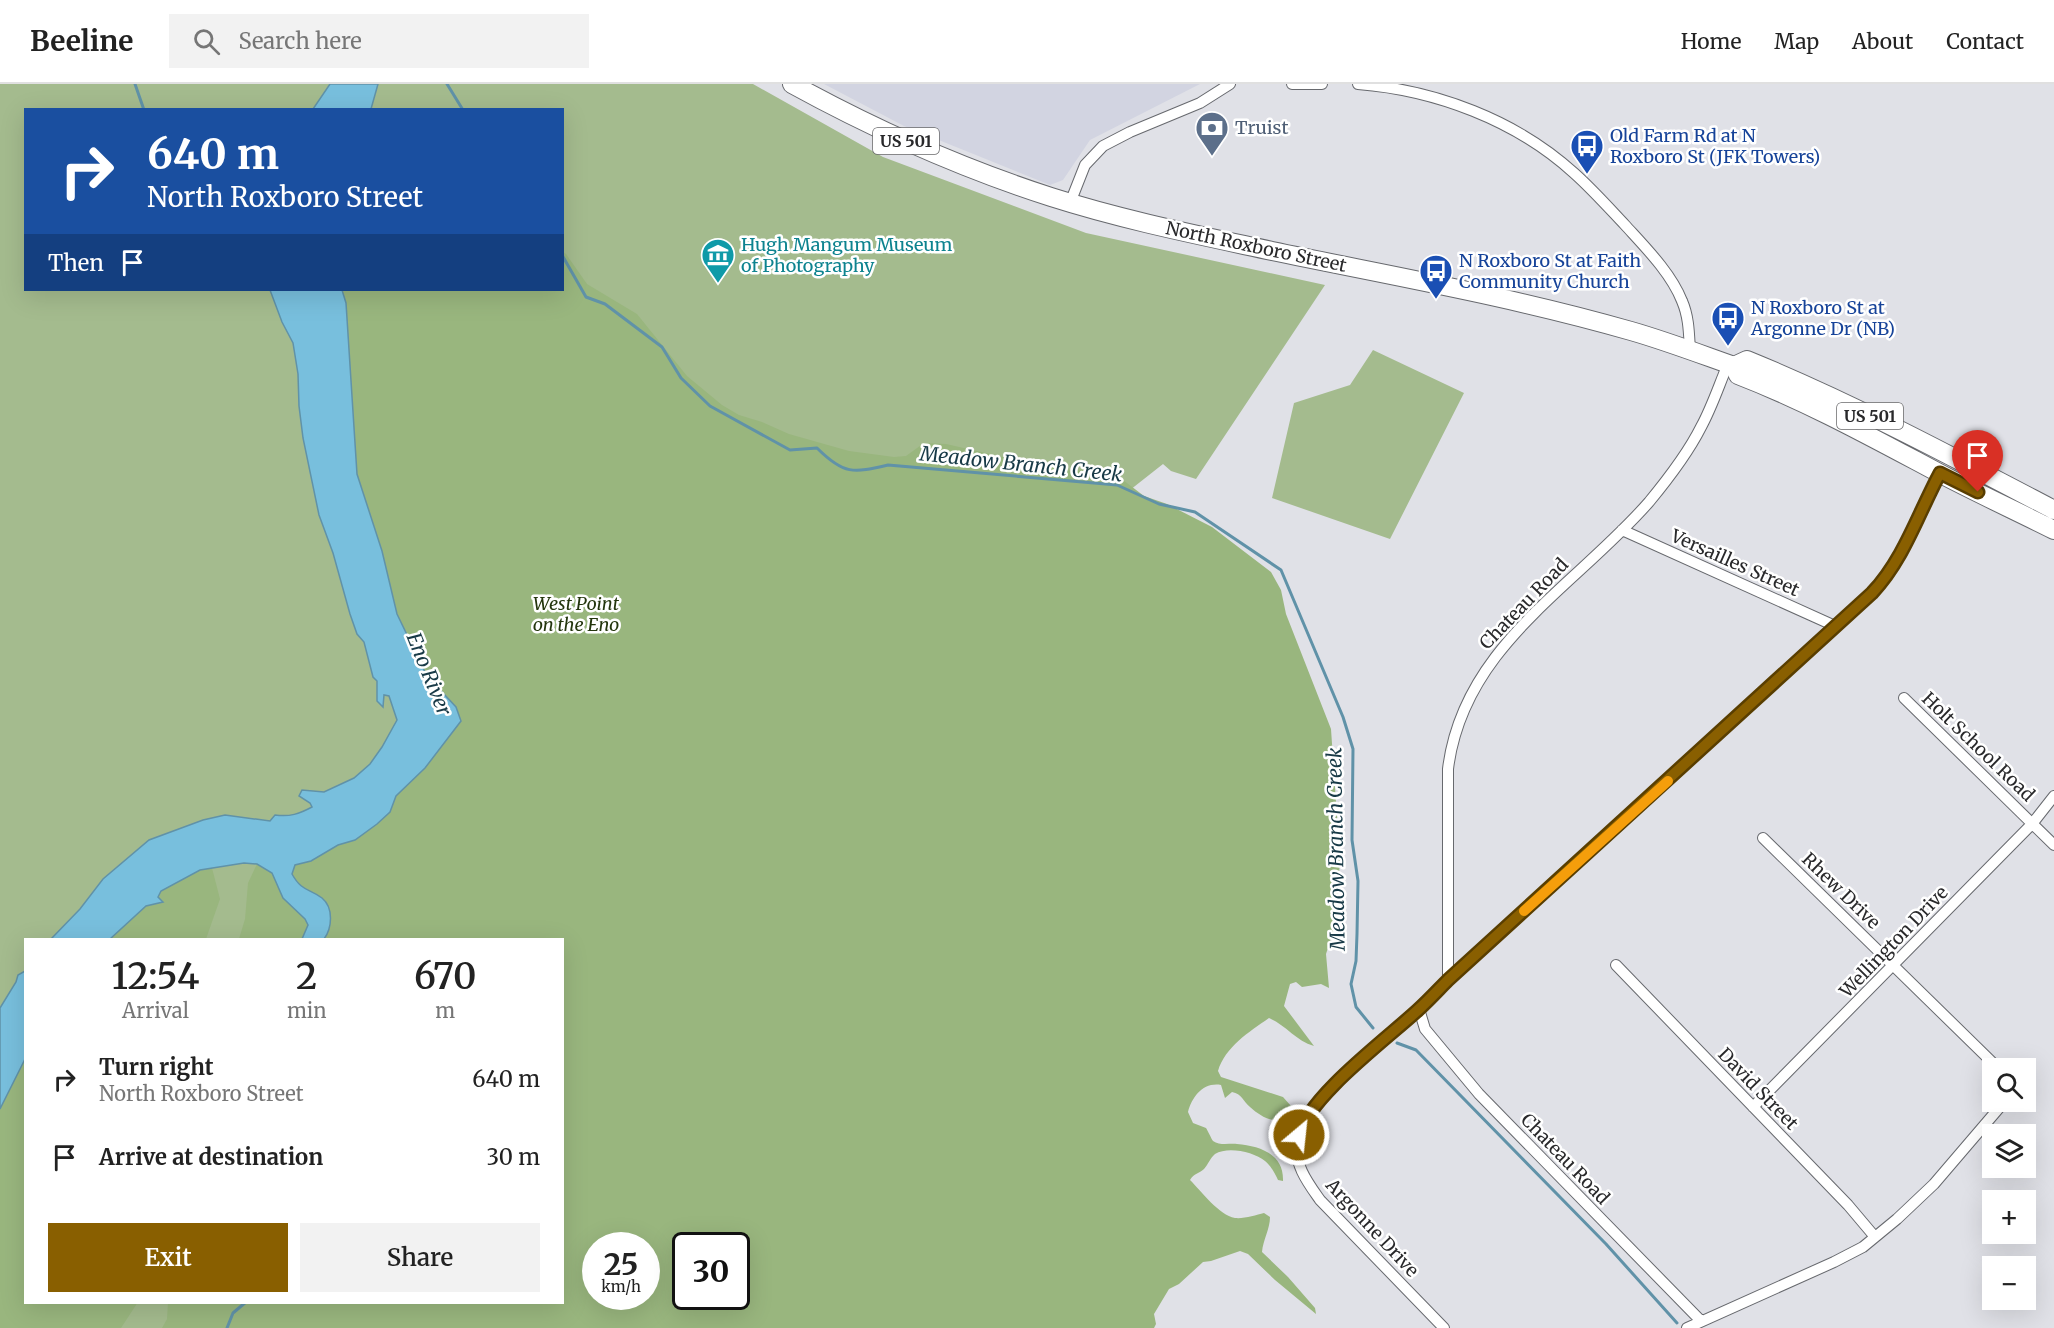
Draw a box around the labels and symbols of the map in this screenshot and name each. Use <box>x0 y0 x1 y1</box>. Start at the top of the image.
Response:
bank icon: Truist <box>1194 110 1230 157</box>
place label: Truist <box>1235 116 1288 139</box>
place label: Old Farm Rd at N Roxboro St (JFK Towers) <box>1610 124 1820 168</box>
road number: US 501 <box>873 128 939 154</box>
bus stop icon: Old Farm Rd at N Roxboro St (JFK Towers) <box>1569 128 1605 175</box>
street label: North Roxboro Street <box>1164 216 1348 277</box>
place label: Hugh Mangum Museum of Photography <box>741 233 953 277</box>
museum icon: Hugh Mangum Museum of Photography <box>700 237 736 284</box>
place label: N Roxboro St at Faith Community Church <box>1459 249 1641 293</box>
bus stop icon: N Roxboro St at Faith Community Church <box>1418 253 1454 300</box>
place label: N Roxboro St at Argonne Dr (NB) <box>1750 296 1895 340</box>
bus stop icon: N Roxboro St at Argonne Dr (NB) <box>1710 300 1746 347</box>
road number: US 501 <box>1837 403 1903 429</box>
pin <box>1952 430 2003 492</box>
water label: Meadow Branch Creek <box>918 440 1123 487</box>
street label: Versailles Street <box>1666 524 1803 601</box>
street label: Chateau Road <box>1474 553 1573 654</box>
park label: West Point on the Eno <box>533 592 620 636</box>
water label: Eno River <box>402 629 458 720</box>
street label: Holt School Road <box>1917 687 2040 806</box>
water label: Meadow Branch Creek <box>1321 747 1350 952</box>
street label: Rhew Drive <box>1797 848 1885 934</box>
street label: Wellington Drive <box>1834 881 1953 1003</box>
street label: David Street <box>1713 1043 1803 1135</box>
position arrow <box>1267 1103 1331 1167</box>
street label: Chateau Road <box>1516 1108 1615 1209</box>
street label: Argonne Drive <box>1320 1173 1424 1282</box>
speed limit sign: 30 <box>672 1232 750 1310</box>

